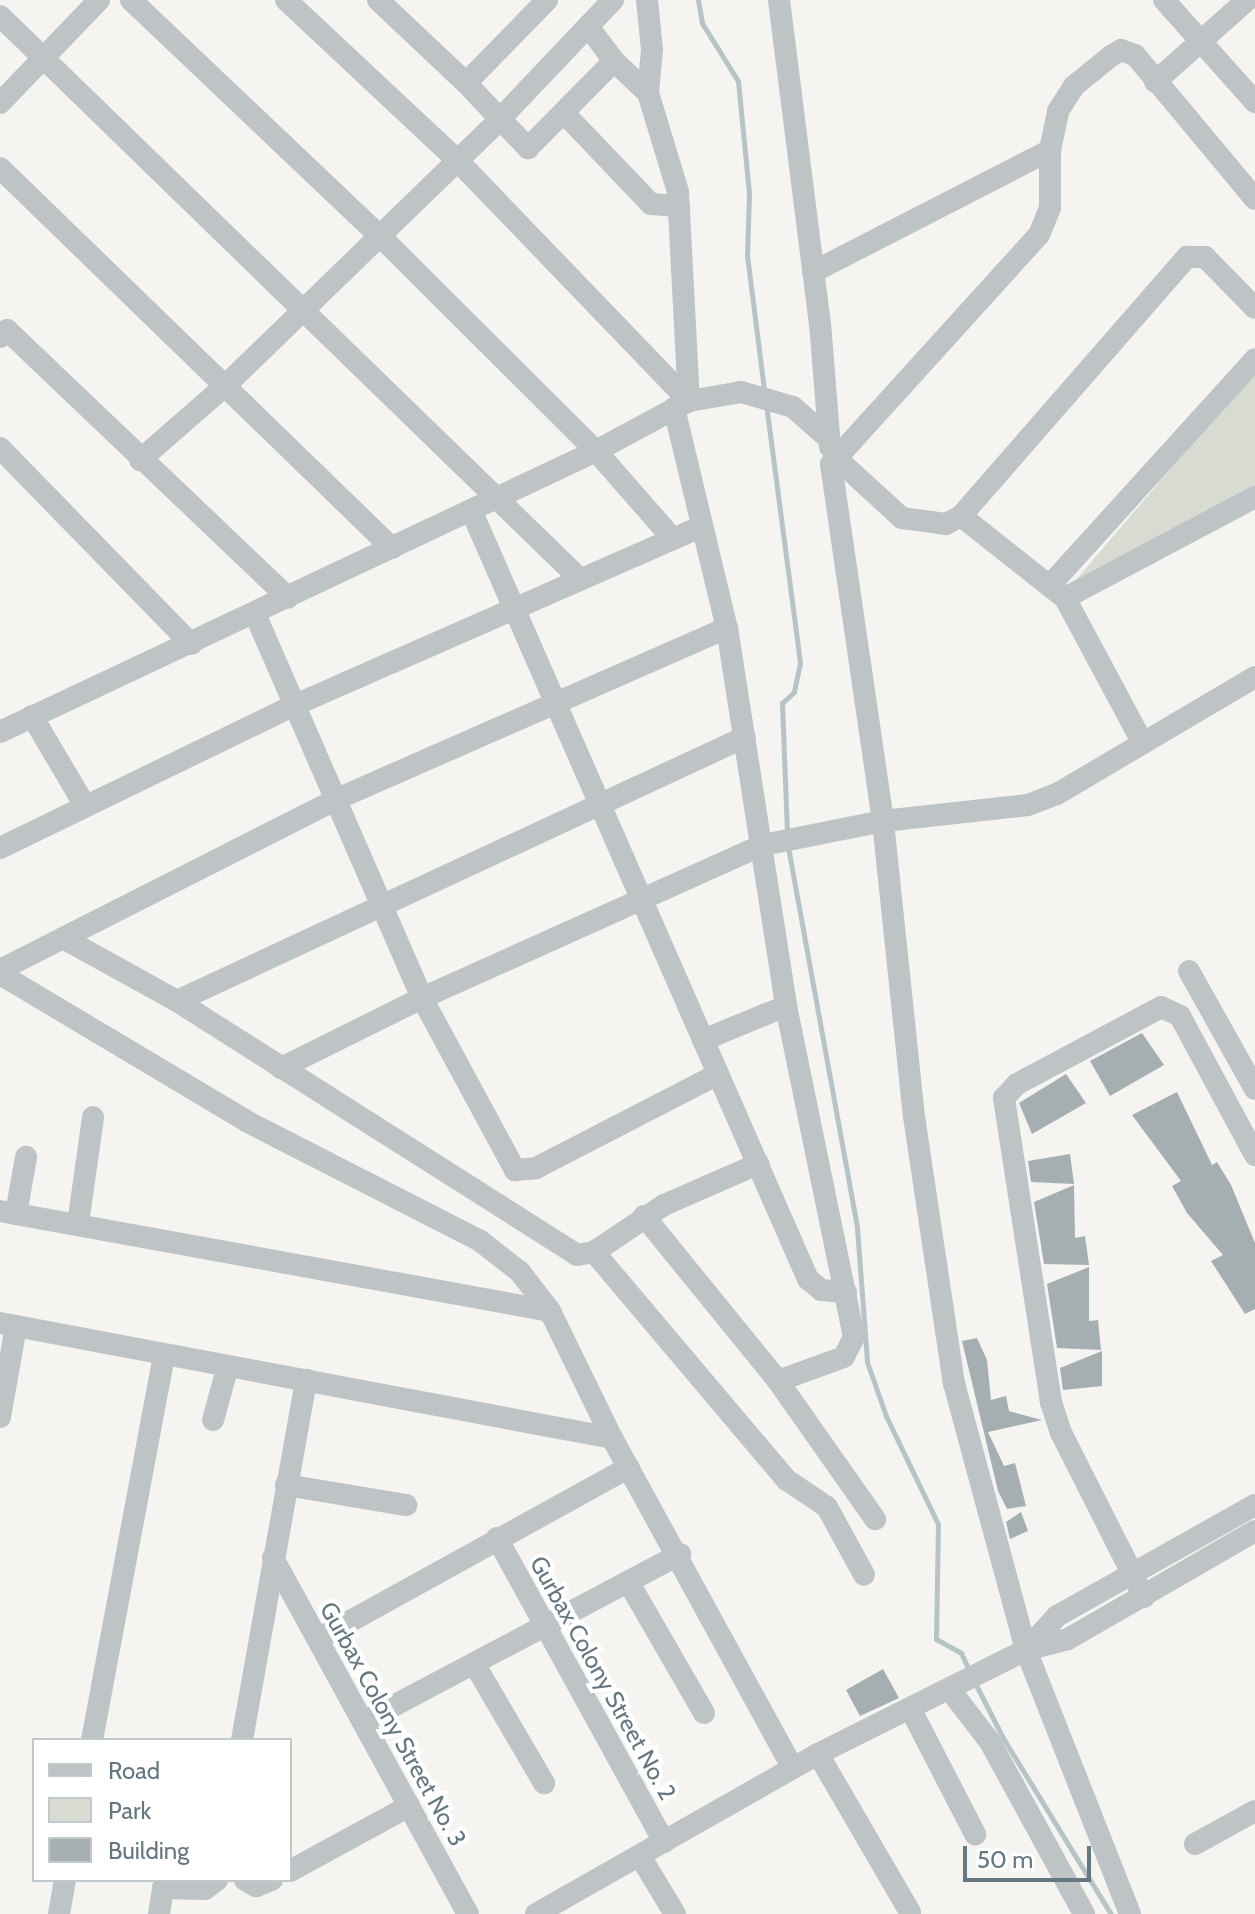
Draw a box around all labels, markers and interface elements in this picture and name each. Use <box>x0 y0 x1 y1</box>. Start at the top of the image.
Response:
street label: Gurbax Colony Street No. 2 <box>524 1551 682 1805</box>
street label: Gurbax Colony Street No. 3 <box>314 1597 472 1851</box>
legend <box>32 1738 292 1882</box>
text: Road <box>108 1756 160 1785</box>
text: Park <box>108 1796 151 1825</box>
scale bar <box>967 1830 1095 1880</box>
text: Building <box>108 1836 189 1865</box>
text: 50 m <box>977 1845 1033 1874</box>

